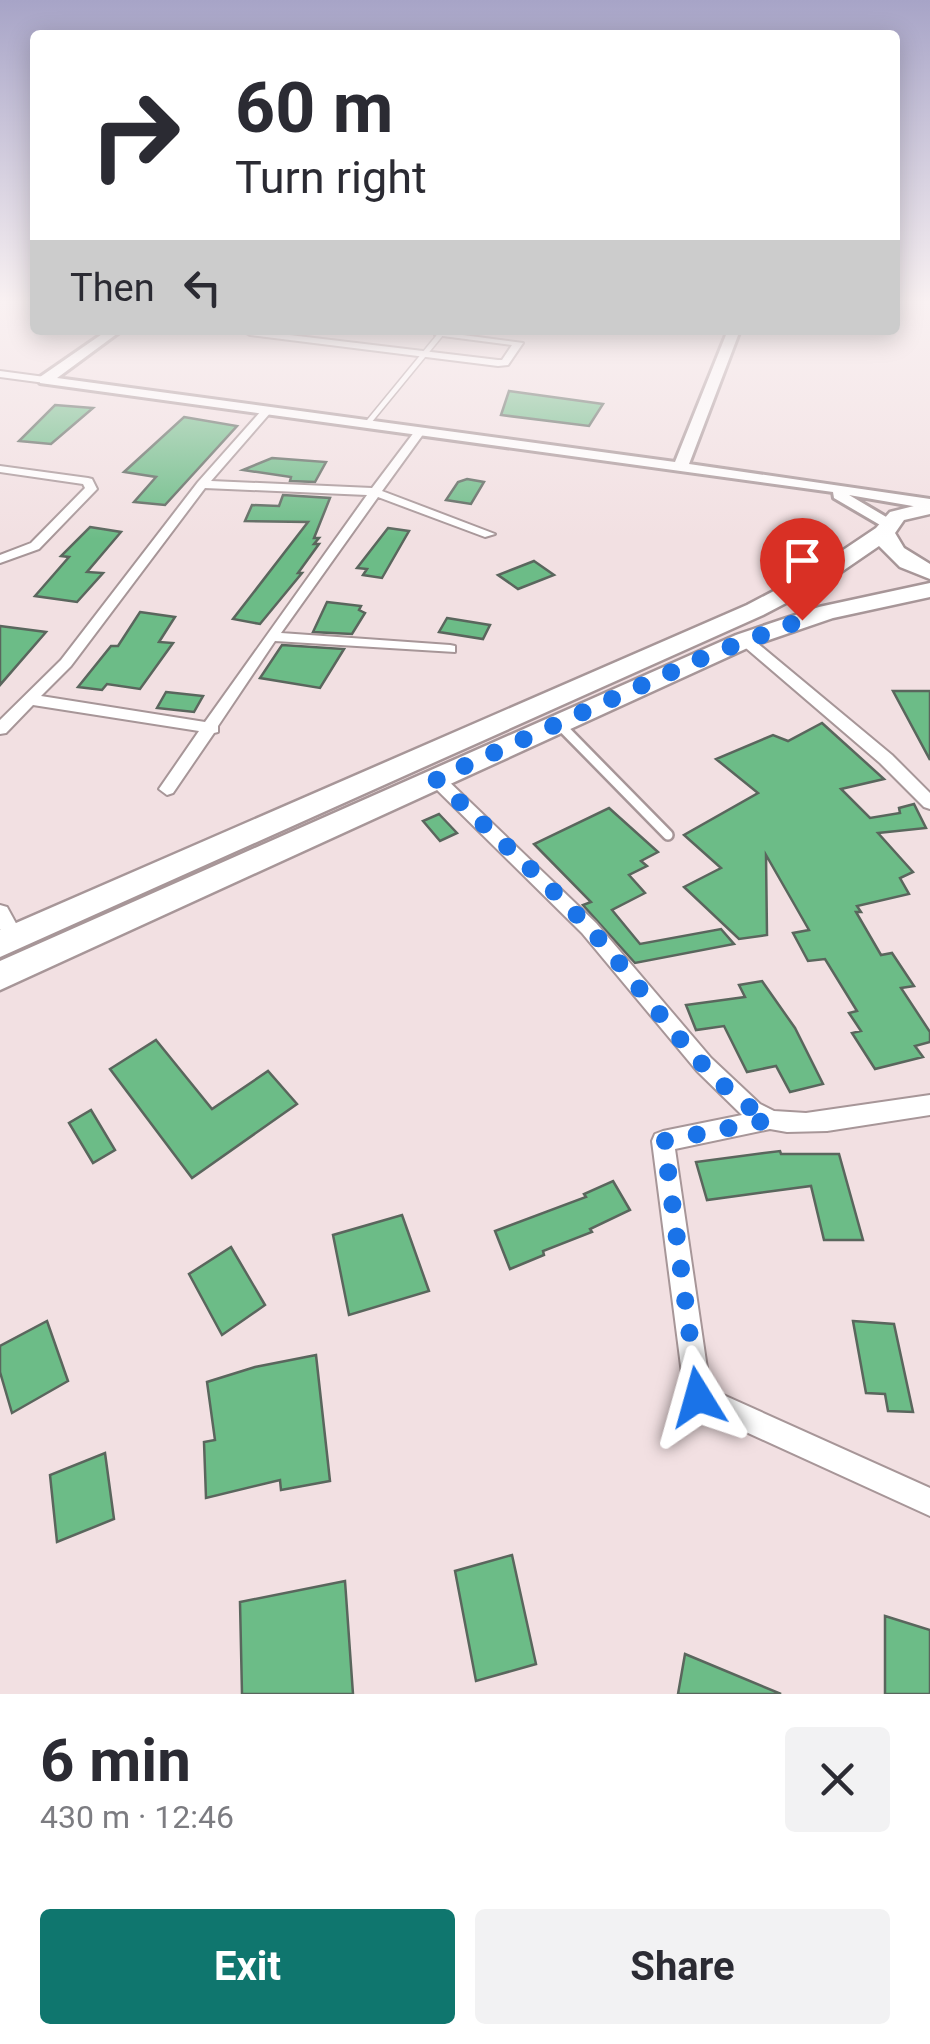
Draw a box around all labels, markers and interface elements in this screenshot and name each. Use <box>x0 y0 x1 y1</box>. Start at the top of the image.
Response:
text: 60 m <box>235 67 393 149</box>
icon: right <box>70 70 200 200</box>
text: Turn right <box>235 151 427 204</box>
icon: left <box>175 260 230 315</box>
text: Then <box>70 266 155 310</box>
pin <box>760 518 845 621</box>
icon: arrive <box>775 533 830 588</box>
position arrow <box>646 1345 750 1449</box>
text: 6 min <box>40 1725 191 1796</box>
button: close <box>785 1727 890 1832</box>
text: 430 m · 12:46 <box>40 1798 234 1836</box>
button: Exit <box>40 1909 455 2024</box>
button: Share <box>475 1909 890 2024</box>

